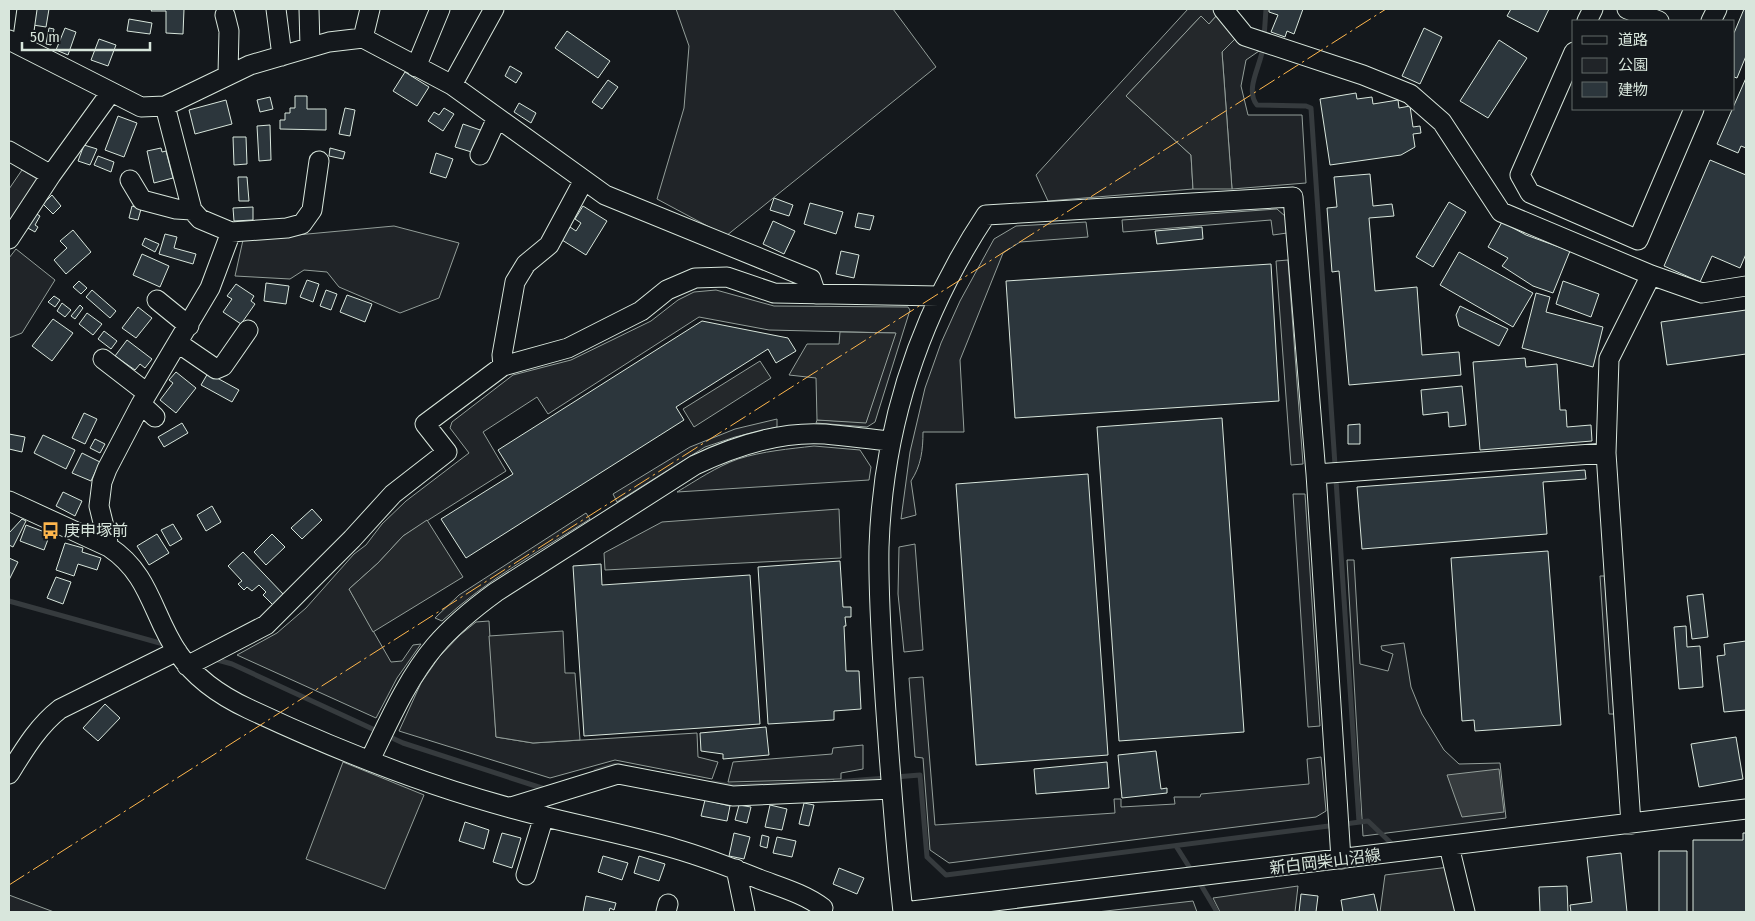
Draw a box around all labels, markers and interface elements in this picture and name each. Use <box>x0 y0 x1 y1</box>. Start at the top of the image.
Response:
scale bar <box>22 20 150 52</box>
legend <box>1572 20 1735 110</box>
text: 50 m <box>30 28 60 46</box>
text: 道路 <box>1618 31 1648 49</box>
text: 公園 <box>1618 56 1648 74</box>
text: 建物 <box>1618 81 1648 99</box>
bus stop icon: 庚申塚前 <box>40 520 60 540</box>
place label: 庚申塚前 <box>64 521 128 540</box>
street label: 新白岡柴山沼線 <box>1268 845 1382 878</box>

